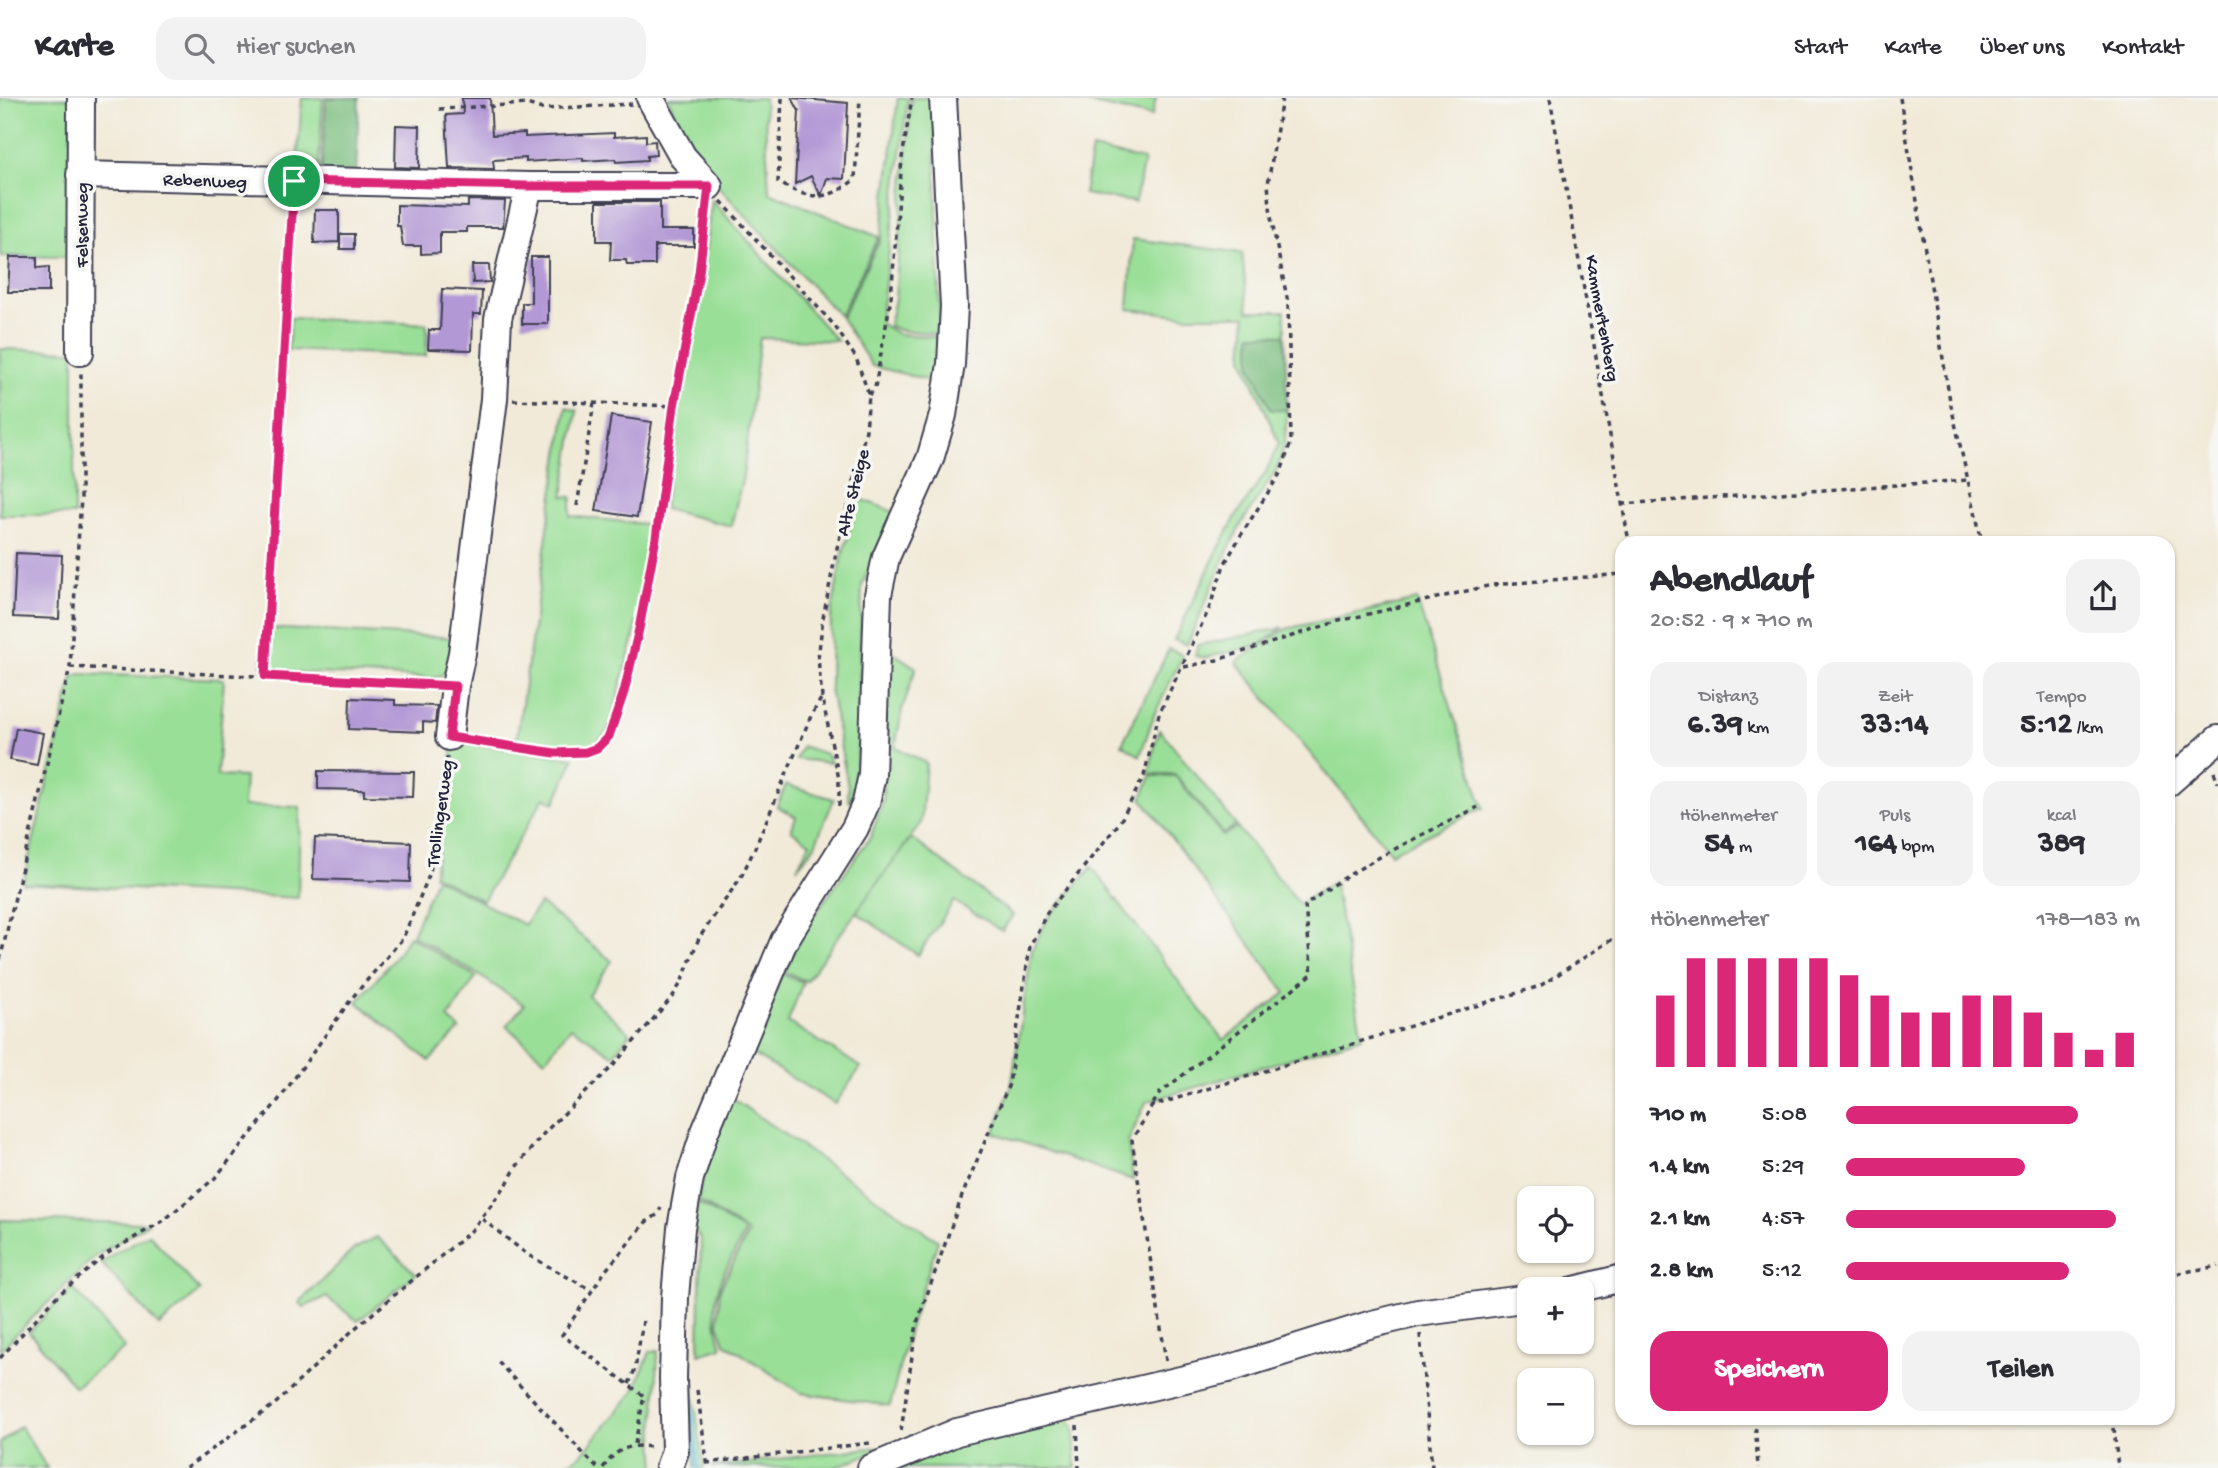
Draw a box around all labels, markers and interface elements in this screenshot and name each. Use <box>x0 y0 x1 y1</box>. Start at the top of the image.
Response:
search box <box>156 17 646 80</box>
text: Karte <box>35 29 114 67</box>
icon: search <box>180 29 218 67</box>
text: Hier suchen <box>236 33 355 64</box>
text: Start <box>1794 34 1846 63</box>
text: Karte <box>1884 34 1942 63</box>
text: Über uns <box>1980 34 2064 63</box>
text: Kontakt <box>2102 34 2183 63</box>
pin <box>264 151 324 211</box>
icon: arrive <box>275 162 313 200</box>
street label: Rebenweg <box>163 170 247 195</box>
street label: Felsenweg <box>72 182 95 268</box>
street label: Kammertenberg <box>1578 253 1623 384</box>
street label: Alte Steige <box>833 447 876 539</box>
button: share <box>2066 559 2140 633</box>
text: Abendlauf <box>1650 560 1811 604</box>
text: 20:52 · 9 × 710 m <box>1650 608 1813 635</box>
text: Distanz <box>1699 686 1758 709</box>
text: Zeit <box>1878 686 1912 709</box>
text: Tempo <box>2037 686 2087 709</box>
text: 6.39 <box>1687 709 1743 744</box>
text: 33:14 <box>1862 709 1928 744</box>
text: 5:12 <box>2020 709 2072 744</box>
text: km <box>1743 717 1769 740</box>
text: /km <box>2072 717 2103 740</box>
street label: Trollingerweg <box>422 758 460 870</box>
text: Höhenmeter <box>1680 805 1777 828</box>
text: Puls <box>1880 805 1910 828</box>
text: kcal <box>2047 805 2077 828</box>
text: 54 <box>1704 828 1734 863</box>
text: 164 <box>1856 828 1897 863</box>
text: 389 <box>2038 828 2085 863</box>
text: m <box>1734 836 1752 859</box>
text: bpm <box>1897 836 1934 859</box>
text: Höhenmeter <box>1650 907 1768 934</box>
text: 178–183 m <box>2036 907 2140 934</box>
text: 710 m <box>1650 1102 1706 1129</box>
text: 5:08 <box>1762 1102 1807 1129</box>
text: 1.4 km <box>1650 1154 1709 1181</box>
text: 5:29 <box>1762 1154 1804 1181</box>
map controls <box>1517 1186 1594 1445</box>
button: locate <box>1517 1186 1594 1263</box>
text: 2.1 km <box>1650 1206 1710 1233</box>
text: 4:57 <box>1762 1206 1804 1233</box>
text: 2.8 km <box>1650 1258 1713 1285</box>
text: 5:12 <box>1762 1258 1802 1285</box>
button: + <box>1517 1277 1594 1354</box>
button: Speichern <box>1650 1331 1888 1411</box>
button: Teilen <box>1902 1331 2140 1411</box>
button: − <box>1517 1368 1594 1445</box>

